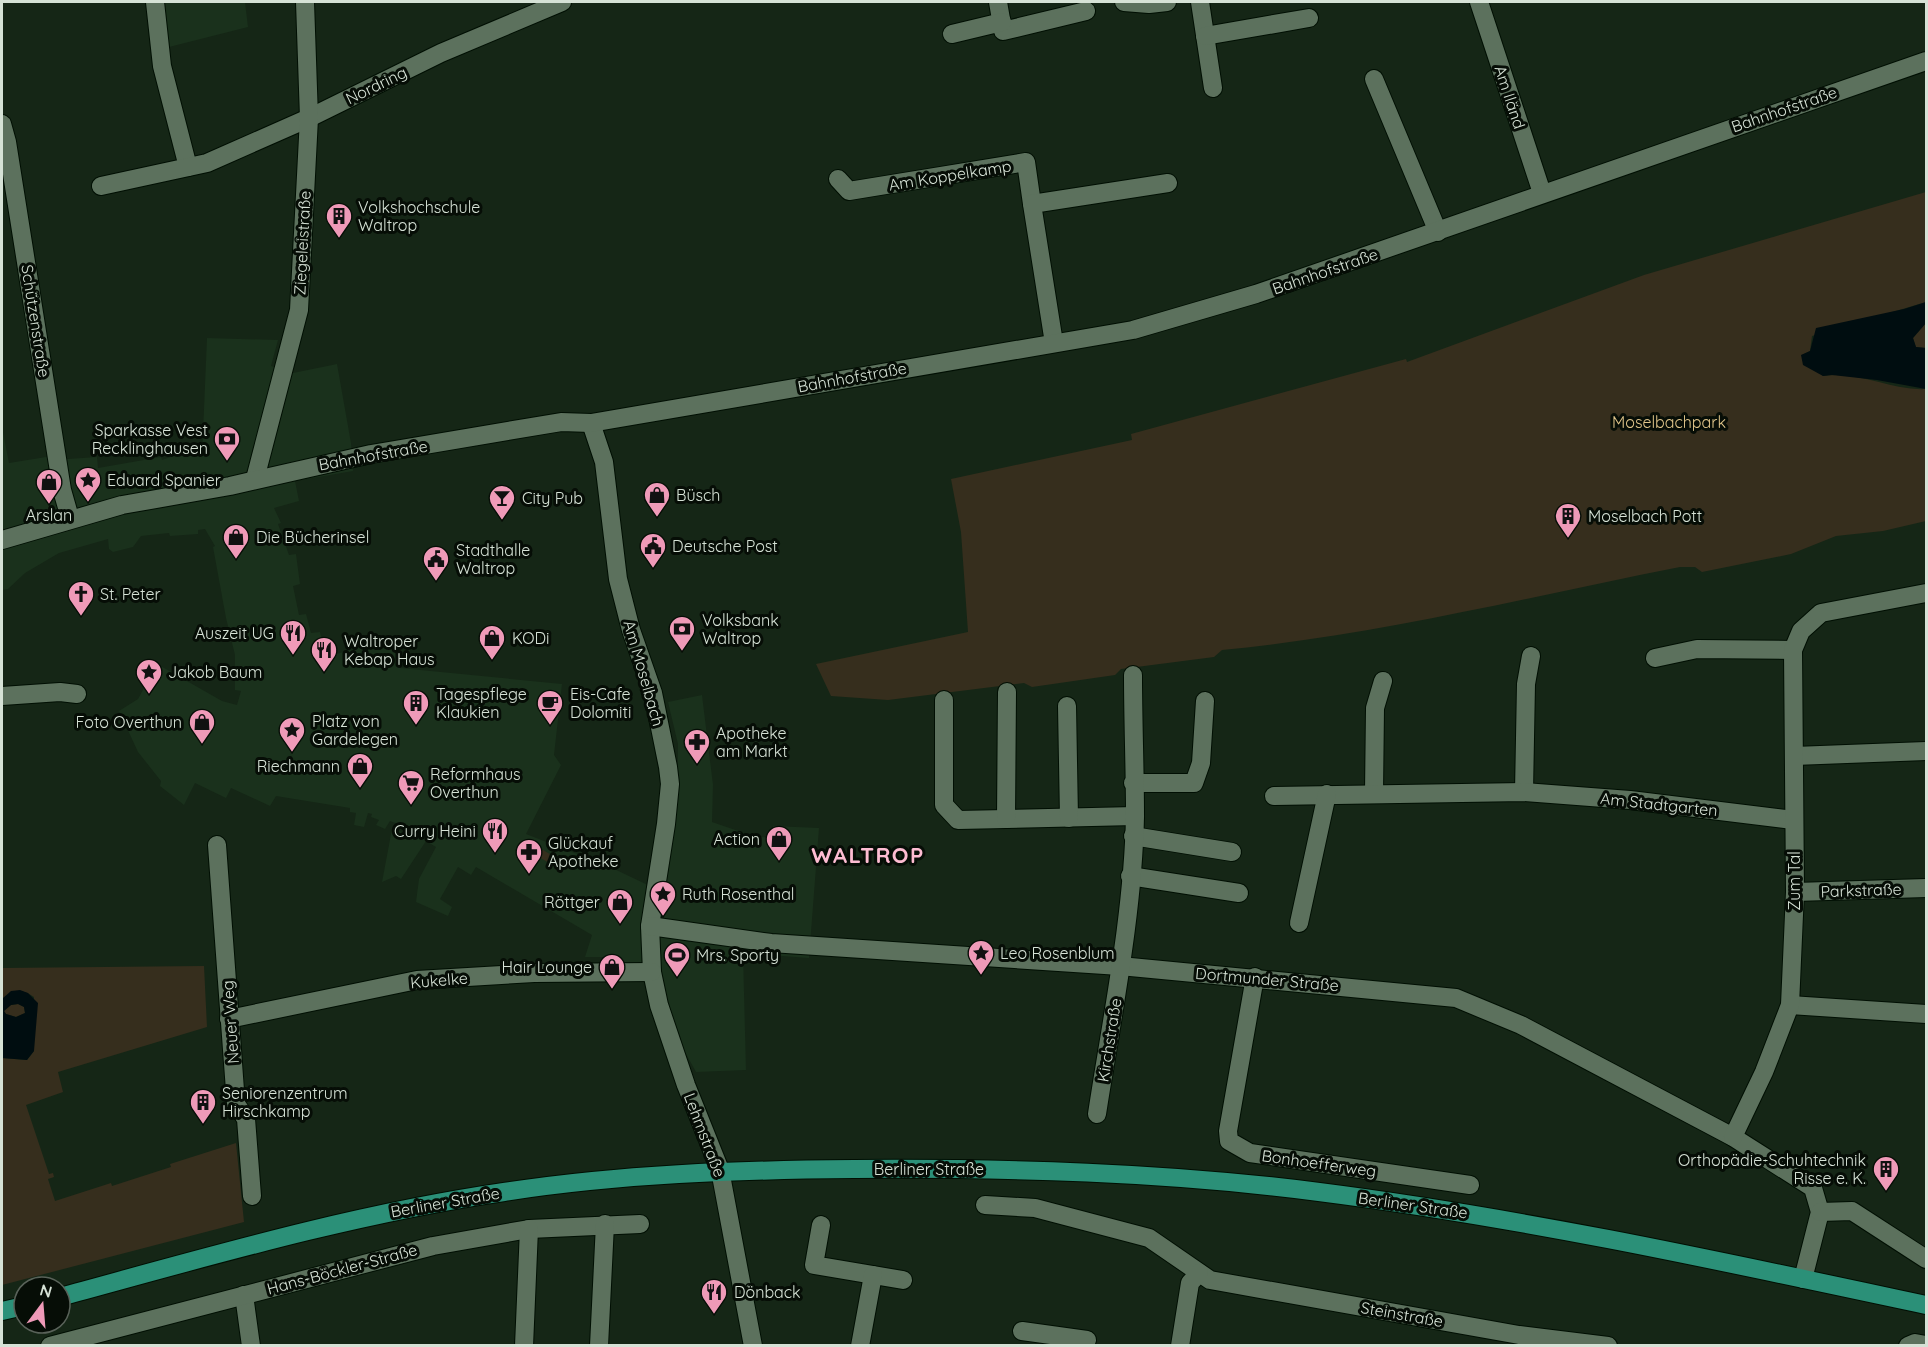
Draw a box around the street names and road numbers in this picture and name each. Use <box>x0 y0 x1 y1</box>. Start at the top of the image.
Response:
street label: Nordring <box>342 62 410 108</box>
street label: Am Iländ <box>1490 63 1530 131</box>
street label: Bahnhofstraße <box>1729 82 1839 136</box>
street label: Am Koppelkamp <box>887 155 1013 195</box>
street label: Ziegeleistraße <box>289 190 315 296</box>
street label: Bahnhofstraße <box>1270 244 1380 298</box>
street label: Schützenstraße <box>17 263 55 379</box>
street label: Bahnhofstraße <box>796 358 908 396</box>
street label: Bahnhofstraße <box>317 436 429 474</box>
street label: Am Moselbach <box>619 618 669 728</box>
street label: Am Stadtgarten <box>1599 788 1719 820</box>
street label: Zum Tal <box>1784 851 1804 911</box>
street label: Parkstraße <box>1820 879 1902 901</box>
street label: Dortmunder Straße <box>1194 963 1340 995</box>
street label: Kukelke <box>409 968 469 992</box>
street label: Neuer Weg <box>217 980 243 1064</box>
street label: Kirchstraße <box>1092 997 1126 1083</box>
street label: Lehmstraße <box>680 1090 730 1180</box>
street label: Bonhoefferweg <box>1260 1145 1378 1181</box>
street label: Berliner Straße <box>874 1159 984 1179</box>
street label: Berliner Straße <box>389 1183 501 1221</box>
street label: Berliner Straße <box>1357 1187 1469 1223</box>
street label: Hans-Böckler-Straße <box>265 1239 419 1299</box>
street label: Steinstraße <box>1359 1297 1445 1331</box>

